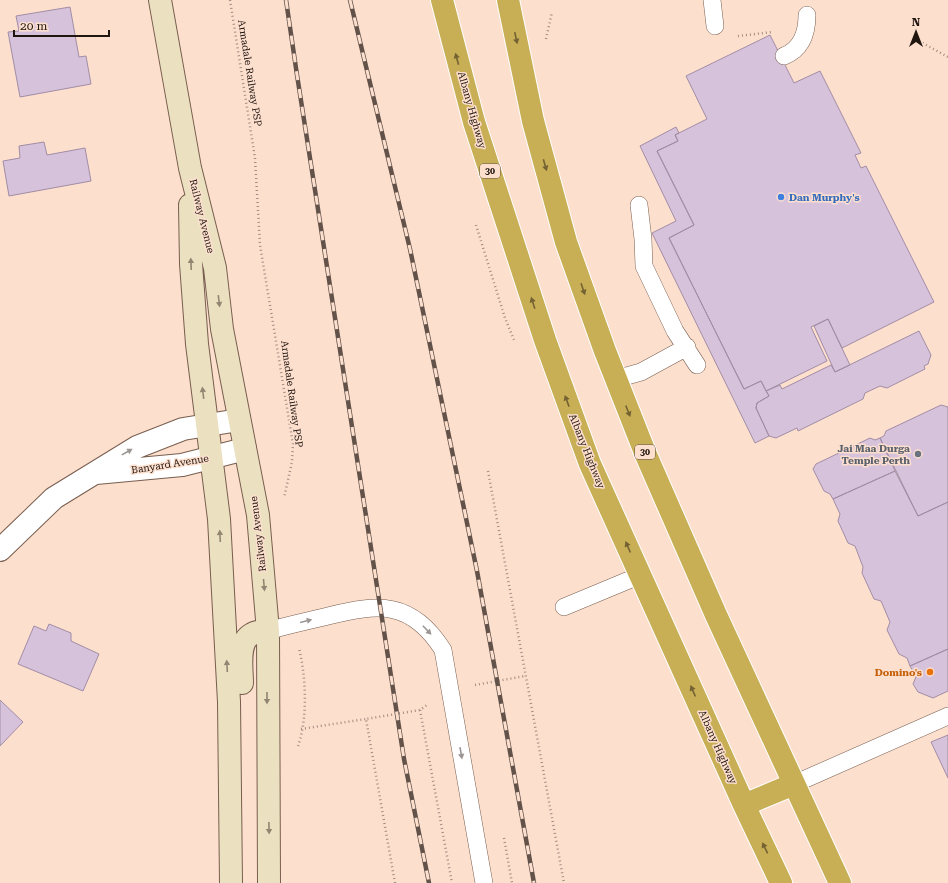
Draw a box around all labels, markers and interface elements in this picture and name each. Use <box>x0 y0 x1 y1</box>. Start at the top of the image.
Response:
scale bar <box>14 12 109 38</box>
north arrow <box>896 12 936 52</box>
text: N <box>912 16 921 29</box>
text: 20 m <box>20 19 47 33</box>
street label: Armadale Railway PSP <box>236 19 264 128</box>
one-way arrow <box>514 32 520 44</box>
one-way arrow <box>454 52 460 65</box>
street label: Albany Highway <box>456 70 488 150</box>
one-way arrow <box>542 159 548 171</box>
road number: 30 <box>480 164 500 178</box>
street label: Railway Avenue <box>187 178 217 255</box>
marker: Dan Murphy's <box>776 192 786 202</box>
place label: Dan Murphy's <box>789 192 860 203</box>
one-way arrow <box>188 257 194 270</box>
one-way arrow <box>580 284 586 296</box>
one-way arrow <box>216 295 222 307</box>
one-way arrow <box>530 297 536 309</box>
street label: Armadale Railway PSP <box>279 340 305 449</box>
one-way arrow <box>200 387 206 399</box>
one-way arrow <box>564 395 570 407</box>
one-way arrow <box>626 405 632 417</box>
street label: Albany Highway <box>567 412 607 490</box>
place label: Jai Maa Durga Temple Perth <box>838 443 910 466</box>
road number: 30 <box>635 445 655 459</box>
one-way arrow <box>122 449 133 456</box>
marker: Jai Maa Durga Temple Perth <box>913 449 923 459</box>
street label: Banyard Avenue <box>130 452 210 476</box>
street label: Railway Avenue <box>248 495 268 572</box>
one-way arrow <box>217 529 223 542</box>
one-way arrow <box>625 542 631 553</box>
one-way arrow <box>261 579 267 591</box>
one-way arrow <box>300 618 312 624</box>
one-way arrow <box>422 625 432 635</box>
one-way arrow <box>224 660 231 672</box>
place label: Domino's <box>875 667 922 678</box>
marker: Domino's <box>925 667 935 677</box>
one-way arrow <box>690 686 696 697</box>
one-way arrow <box>264 692 270 705</box>
street label: Albany Highway <box>697 708 739 786</box>
one-way arrow <box>458 747 464 759</box>
one-way arrow <box>266 822 272 835</box>
one-way arrow <box>762 842 768 854</box>

